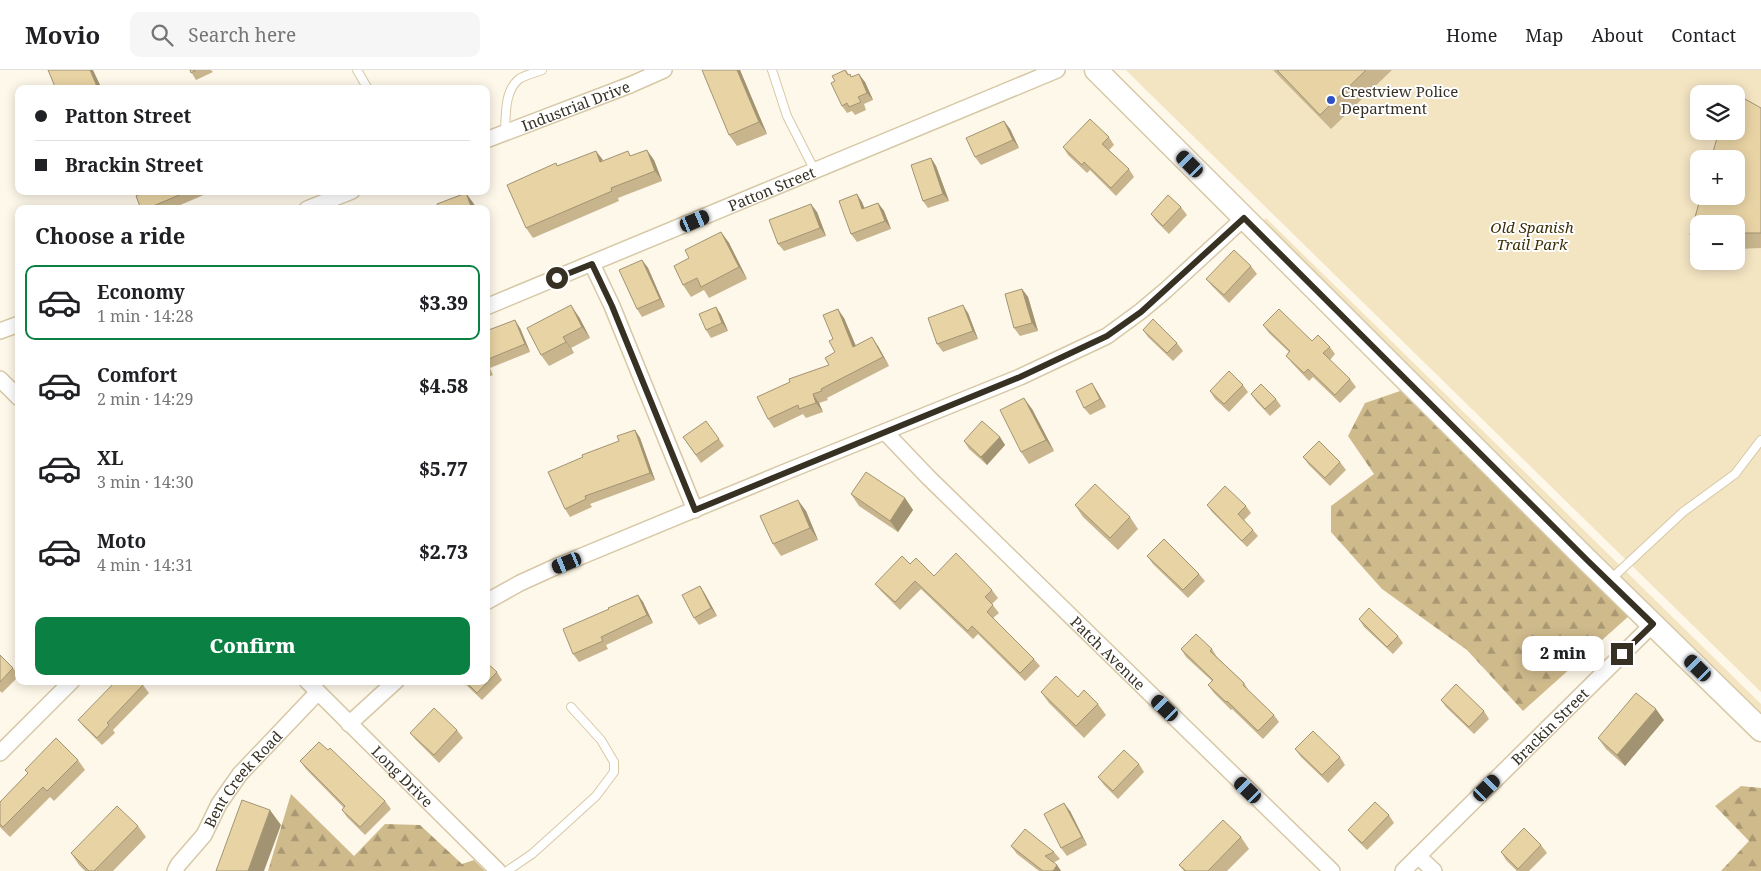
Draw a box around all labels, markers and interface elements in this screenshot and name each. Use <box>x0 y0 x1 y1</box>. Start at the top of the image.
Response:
search box <box>130 12 480 57</box>
text: Movio <box>25 18 100 51</box>
icon: search <box>148 21 176 49</box>
text: Search here <box>188 22 296 48</box>
text: Home <box>1446 23 1497 47</box>
text: Map <box>1525 23 1563 47</box>
text: About <box>1591 23 1643 47</box>
text: Contact <box>1671 23 1736 47</box>
street label: Industrial Drive <box>519 76 633 136</box>
place label: Crestview Police Department <box>1341 81 1458 118</box>
map controls <box>1690 85 1745 270</box>
button: layers <box>1690 85 1745 140</box>
marker: Crestview Police Department <box>1325 94 1337 106</box>
text: Patton Street <box>65 103 191 129</box>
car <box>1174 148 1205 180</box>
button: + <box>1690 150 1745 205</box>
text: Brackin Street <box>65 152 203 178</box>
street label: Patton Street <box>725 162 818 215</box>
car <box>678 208 711 234</box>
button: − <box>1690 215 1745 270</box>
park label: Old Spanish Trail Park <box>1490 217 1574 254</box>
text: Choose a ride <box>35 220 185 250</box>
route start <box>546 267 568 289</box>
text: Economy <box>97 279 185 305</box>
icon: car <box>37 280 82 325</box>
text: $3.39 <box>419 290 468 316</box>
text: 1 min · 14:28 <box>97 305 193 327</box>
text: Comfort <box>97 362 177 388</box>
icon: car <box>37 363 82 408</box>
text: $4.58 <box>419 373 468 399</box>
text: 2 min · 14:29 <box>97 388 193 410</box>
text: XL <box>97 445 123 471</box>
icon: car <box>37 446 82 491</box>
text: $5.77 <box>419 456 468 482</box>
text: 3 min · 14:30 <box>97 471 193 493</box>
text: Moto <box>97 528 146 554</box>
icon: car <box>37 529 82 574</box>
text: $2.73 <box>419 539 468 565</box>
car <box>550 550 583 576</box>
text: 4 min · 14:31 <box>97 554 193 576</box>
street label: Patch Avenue <box>1066 612 1150 694</box>
button: Confirm <box>35 617 470 675</box>
callout: 2 min <box>1522 636 1604 672</box>
text: 2 min <box>1540 642 1586 664</box>
route end <box>1611 643 1633 665</box>
car <box>1682 652 1713 684</box>
street label: Brackin Street <box>1506 683 1593 769</box>
car <box>1149 692 1181 724</box>
street label: Bent Creek Road <box>199 726 286 831</box>
street label: Long Drive <box>368 741 438 811</box>
car <box>1471 772 1502 804</box>
car <box>1232 774 1264 806</box>

